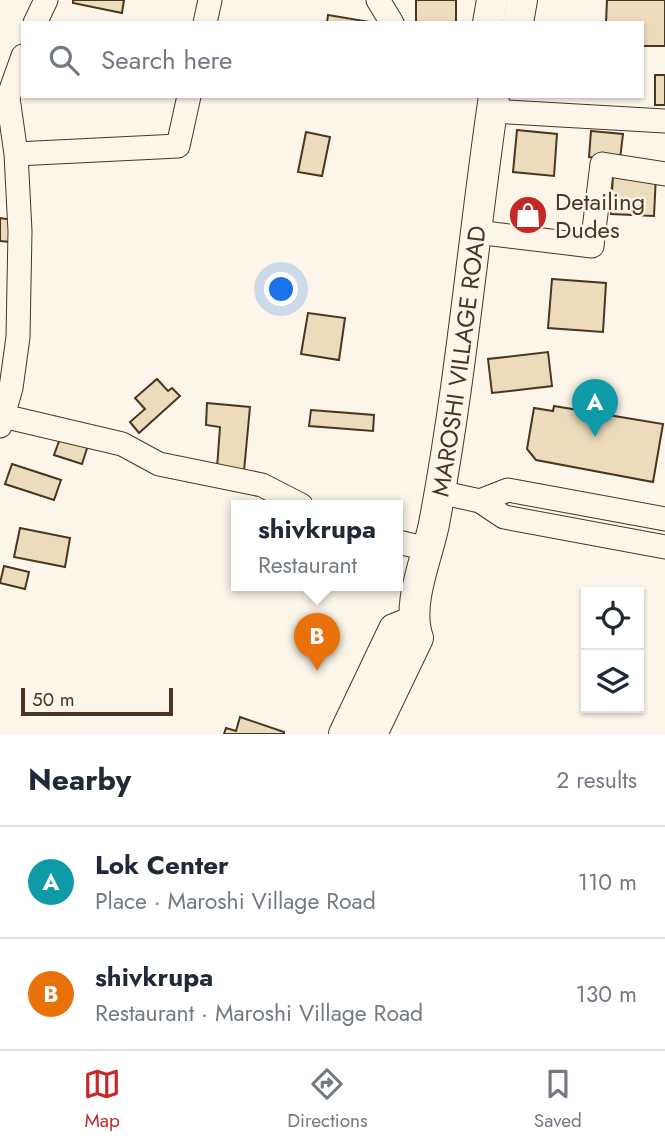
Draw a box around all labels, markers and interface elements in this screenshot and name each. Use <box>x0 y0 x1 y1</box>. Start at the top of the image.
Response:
search box <box>21 21 644 98</box>
icon: search <box>45 41 83 79</box>
text: Search here <box>101 41 233 79</box>
place label: Detailing Dudes <box>555 184 645 247</box>
shop icon: Detailing Dudes <box>507 194 549 236</box>
street label: MAROSHI VILLAGE ROAD <box>422 223 494 499</box>
your location <box>264 272 298 306</box>
pin: A <box>572 379 618 437</box>
popup <box>231 500 403 591</box>
text: shivkrupa <box>258 510 376 548</box>
text: Restaurant <box>258 548 357 582</box>
map controls <box>581 587 644 713</box>
button: locate <box>581 587 644 650</box>
pin: B <box>294 613 340 671</box>
button: layers <box>581 650 644 713</box>
scale bar <box>21 685 173 717</box>
text: 50 m <box>32 686 75 713</box>
text: Nearby <box>28 758 131 801</box>
text: 2 results <box>556 763 637 797</box>
text: Lok Center <box>95 846 229 884</box>
text: A <box>43 865 59 899</box>
text: 110 m <box>578 865 637 899</box>
text: Place · Maroshi Village Road <box>95 884 376 918</box>
text: shivkrupa <box>95 958 213 996</box>
text: B <box>43 977 59 1011</box>
text: 130 m <box>575 977 637 1011</box>
text: Restaurant · Maroshi Village Road <box>95 996 423 1030</box>
tab: Map <box>83 1065 121 1134</box>
tab: Directions <box>287 1065 368 1134</box>
tab: Saved <box>534 1065 582 1134</box>

